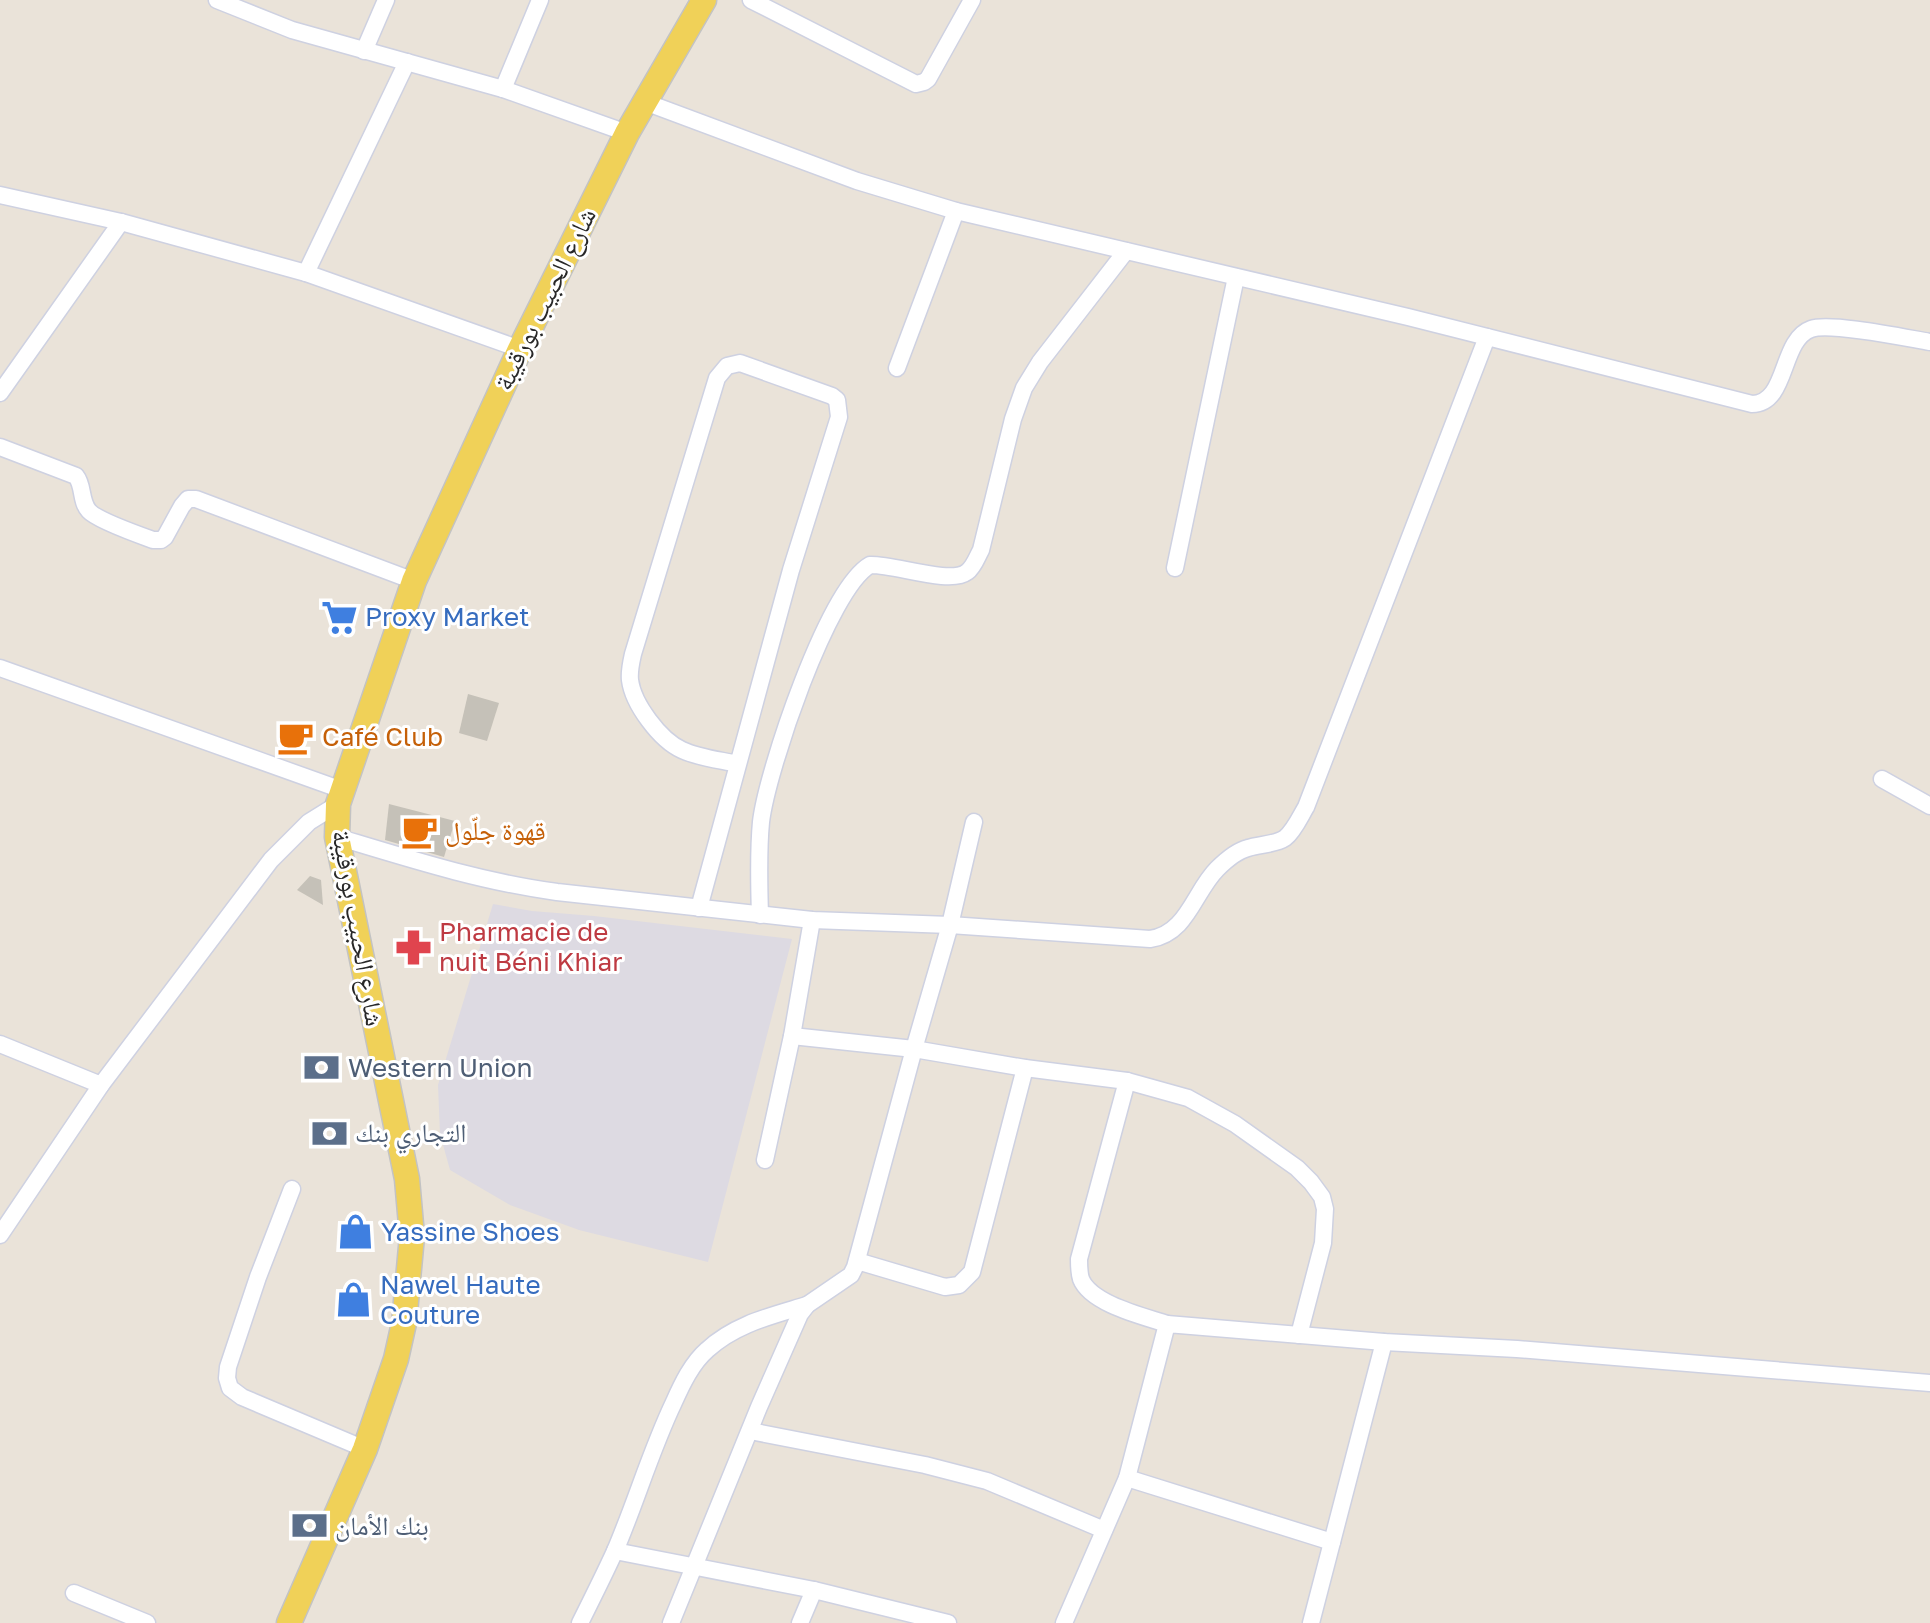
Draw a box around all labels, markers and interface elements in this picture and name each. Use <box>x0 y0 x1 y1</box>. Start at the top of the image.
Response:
street label: شارع الحبيب بورقيبة <box>487 203 603 395</box>
supermarket icon: Proxy Market <box>320 598 358 636</box>
place label: Proxy Market <box>365 601 529 632</box>
cafe icon: Café Club <box>277 718 315 756</box>
place label: Café Club <box>322 721 443 752</box>
cafe icon: قهوة جلّول <box>400 812 438 850</box>
place label: قهوة جلّول <box>445 815 546 847</box>
street label: شارع الحبيب بورقيبة <box>325 827 391 1029</box>
place label: Pharmacie de nuit Béni Khiar <box>439 916 622 977</box>
pharmacy icon: Pharmacie de nuit Béni Khiar <box>394 928 432 966</box>
bank icon: Western Union <box>303 1049 341 1087</box>
place label: Western Union <box>348 1052 532 1083</box>
bank icon: التجاري بنك <box>310 1114 348 1152</box>
place label: التجاري بنك <box>355 1117 466 1154</box>
shop icon: Yassine Shoes <box>336 1213 374 1251</box>
place label: Yassine Shoes <box>381 1216 559 1247</box>
place label: Nawel Haute Couture <box>380 1269 541 1330</box>
shop icon: Nawel Haute Couture <box>335 1281 373 1319</box>
bank icon: بنك الأمان <box>290 1507 328 1545</box>
place label: بنك الأمان <box>335 1510 429 1542</box>

